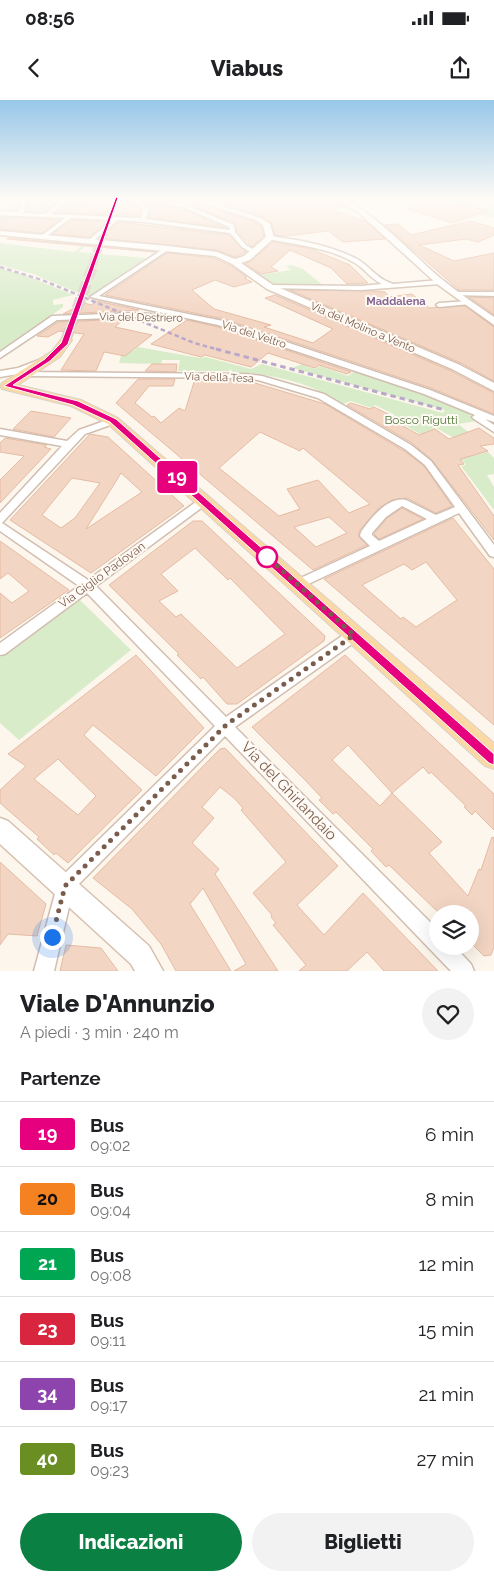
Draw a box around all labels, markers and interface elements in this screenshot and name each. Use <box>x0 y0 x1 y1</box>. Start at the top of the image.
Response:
text: 08:56 <box>25 7 75 29</box>
icon: back <box>20 54 48 82</box>
icon: share <box>446 54 474 82</box>
text: Viabus <box>211 55 283 81</box>
district label: Maddalena <box>366 295 426 308</box>
street label: Via del Molino a Vento <box>308 299 418 356</box>
street label: Via del Destriero <box>99 310 183 325</box>
street label: Via del Veltro <box>220 318 288 351</box>
street label: Via della Tesa <box>184 370 254 385</box>
park label: Bosco Rigutti <box>384 413 458 427</box>
line badge: 19 <box>154 461 200 493</box>
text: 19 <box>167 466 187 487</box>
street label: Via Giglio Padovan <box>56 539 148 611</box>
unlabelled marker <box>256 546 278 568</box>
street label: Via del Ghirlandaio <box>237 738 341 844</box>
map controls <box>429 905 479 955</box>
button: layers <box>429 905 479 955</box>
your location <box>40 925 65 950</box>
button: heart <box>422 988 474 1040</box>
text: Viale D'Annunzio <box>20 989 215 1018</box>
text: A piedi · 3 min · 240 m <box>20 1023 179 1042</box>
text: Partenze <box>20 1067 101 1089</box>
text: Bus <box>90 1114 124 1136</box>
text: 19 <box>38 1123 57 1144</box>
text: 6 min <box>425 1123 474 1145</box>
text: 09:02 <box>90 1136 130 1155</box>
text: Bus <box>90 1179 124 1201</box>
text: 20 <box>37 1188 58 1209</box>
text: 8 min <box>425 1188 474 1210</box>
text: 09:04 <box>90 1201 131 1220</box>
text: Bus <box>90 1244 124 1266</box>
text: 21 <box>38 1253 57 1274</box>
text: 12 min <box>418 1253 474 1275</box>
text: 09:08 <box>90 1266 131 1285</box>
text: Bus <box>90 1309 124 1331</box>
text: 23 <box>37 1318 58 1339</box>
text: 15 min <box>418 1318 474 1340</box>
text: 09:11 <box>90 1331 126 1350</box>
text: Bus <box>90 1374 124 1396</box>
text: 34 <box>37 1383 58 1404</box>
text: 21 min <box>418 1383 474 1405</box>
text: 09:17 <box>90 1396 128 1415</box>
text: Bus <box>90 1439 124 1461</box>
text: 40 <box>37 1448 58 1469</box>
text: 27 min <box>416 1448 474 1470</box>
text: 09:23 <box>90 1461 129 1480</box>
button: Indicazioni <box>20 1513 242 1571</box>
button: Biglietti <box>252 1513 474 1571</box>

